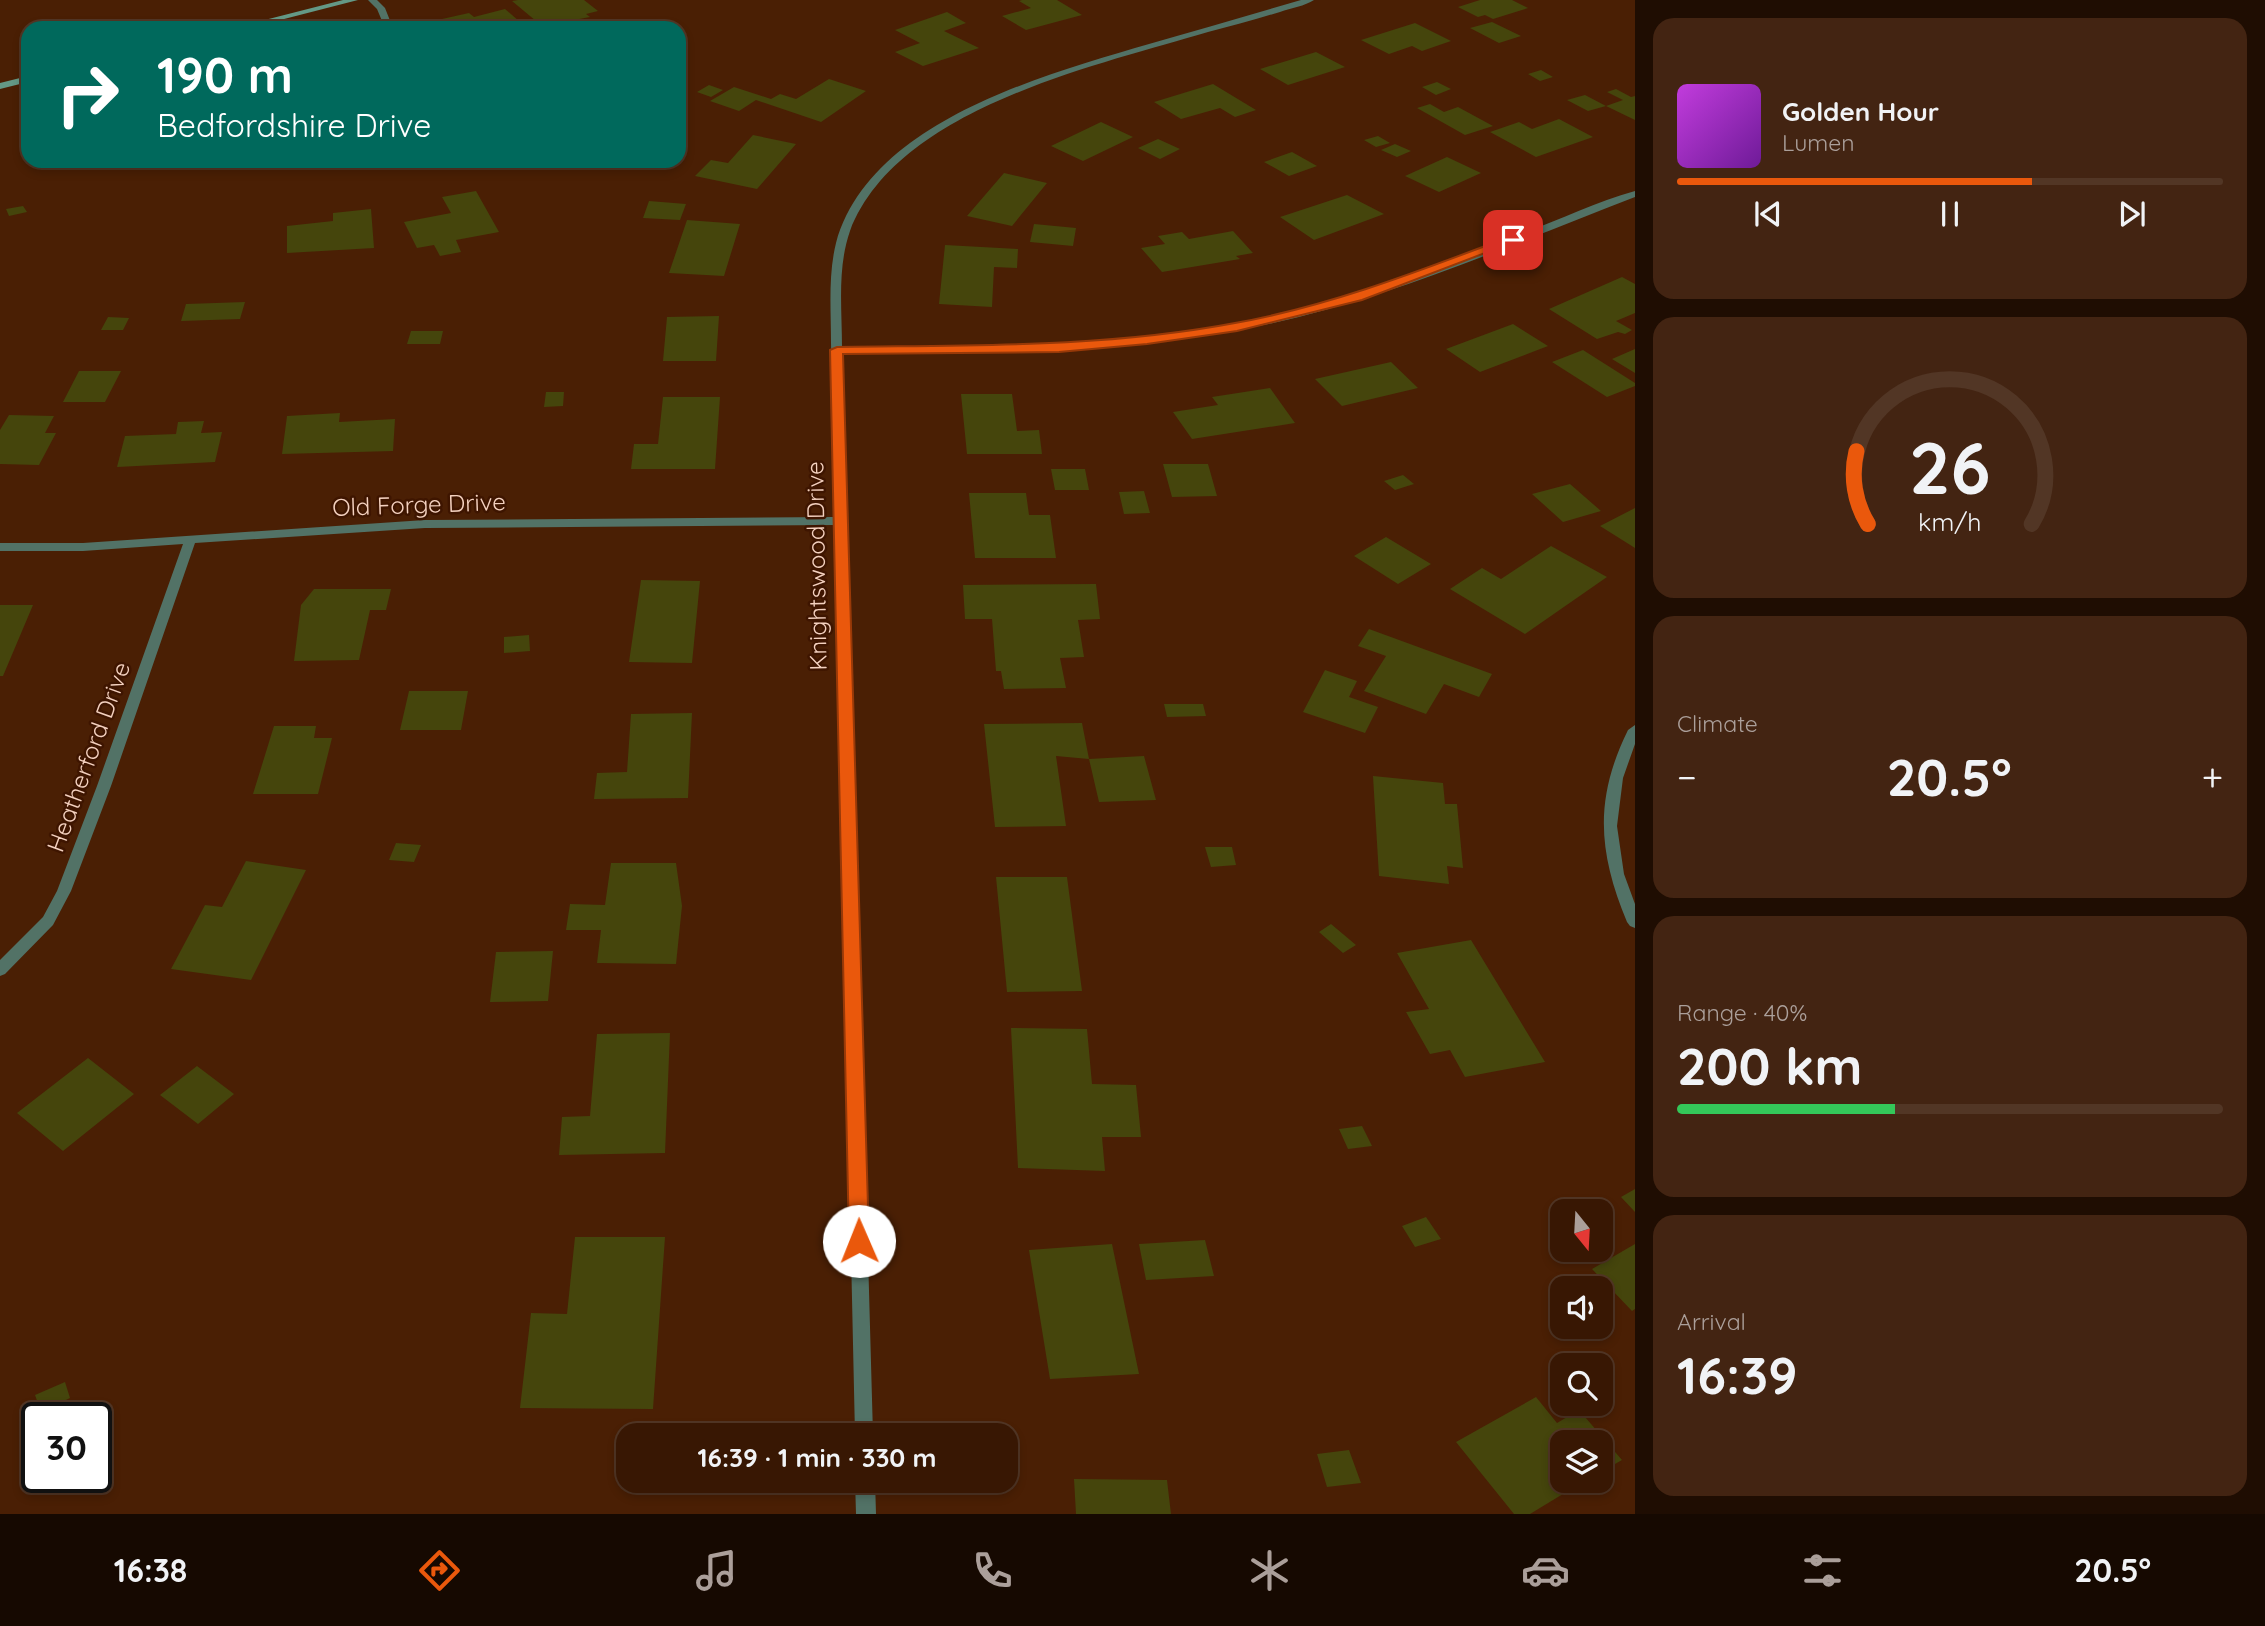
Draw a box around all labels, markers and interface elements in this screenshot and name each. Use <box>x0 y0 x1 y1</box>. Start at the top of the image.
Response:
text: 190 m <box>157 44 293 105</box>
icon: right <box>42 49 133 140</box>
text: Golden Hour <box>1782 95 1939 128</box>
text: Bedfordshire Drive <box>157 105 431 145</box>
text: Lumen <box>1782 128 1855 157</box>
icon: previous <box>1749 195 1787 233</box>
icon: pause <box>1931 195 1969 233</box>
icon: next <box>2113 195 2151 233</box>
pin <box>1483 210 1543 270</box>
icon: arrive <box>1494 221 1532 259</box>
text: 26 <box>1909 421 1991 512</box>
street label: Knightswood Drive <box>799 461 833 671</box>
street label: Old Forge Drive <box>332 486 506 522</box>
text: km/h <box>1918 506 1982 537</box>
street label: Heatherford Drive <box>40 658 136 856</box>
text: Climate <box>1677 709 1758 738</box>
text: 20.5° <box>1887 744 2012 809</box>
text: − <box>1677 753 1697 801</box>
text: + <box>2202 753 2223 801</box>
text: Range · 40% <box>1677 998 1807 1027</box>
text: 200 km <box>1677 1033 1863 1098</box>
north arrow <box>1550 1199 1614 1262</box>
map controls <box>1550 1199 1613 1493</box>
position arrow <box>822 1204 896 1278</box>
button: sound <box>1550 1276 1613 1339</box>
text: Arrival <box>1677 1307 1746 1336</box>
text: 16:39 <box>1677 1342 1798 1407</box>
button: search <box>1550 1353 1613 1416</box>
speed limit sign: 30 <box>21 1402 112 1493</box>
button: layers <box>1550 1430 1613 1493</box>
text: 16:39 · 1 min · 330 m <box>697 1441 937 1474</box>
icon: directions <box>415 1546 464 1595</box>
icon: music <box>692 1546 741 1595</box>
icon: phone <box>968 1546 1017 1595</box>
icon: climate <box>1245 1546 1294 1595</box>
icon: car <box>1521 1546 1570 1595</box>
icon: filters <box>1798 1546 1847 1595</box>
text: 16:38 <box>114 1550 187 1590</box>
text: 20.5° <box>2074 1550 2151 1590</box>

